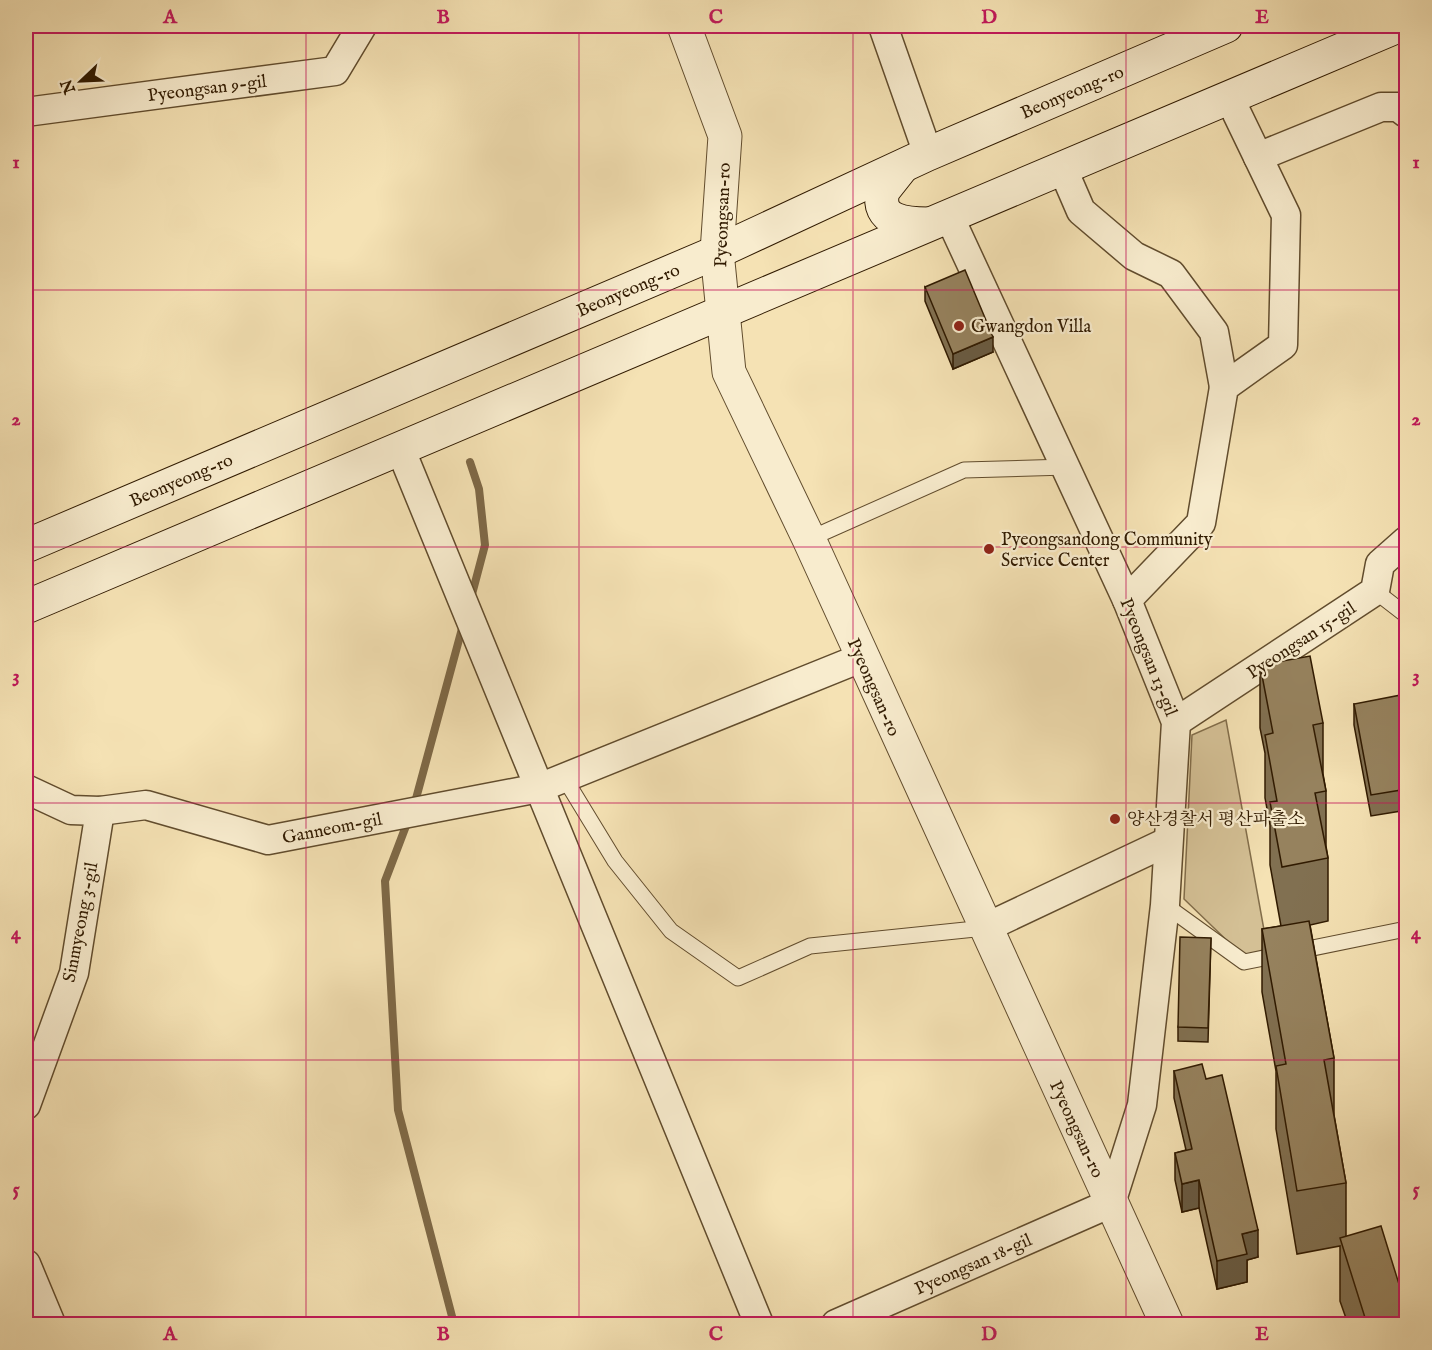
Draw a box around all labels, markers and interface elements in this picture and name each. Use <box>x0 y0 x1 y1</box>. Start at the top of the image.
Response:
text: A <box>162 5 178 30</box>
text: B <box>436 5 450 30</box>
text: C <box>709 5 723 30</box>
text: D <box>981 5 997 30</box>
text: E <box>1255 5 1269 30</box>
north arrow <box>51 51 111 111</box>
street label: Beonyeong-ro <box>1018 61 1128 125</box>
street label: Pyeongsan 9-gil <box>146 71 268 108</box>
text: N <box>57 76 81 97</box>
text: 1 <box>12 150 20 175</box>
text: 1 <box>1412 150 1420 175</box>
street label: Pyeongsan-ro <box>710 162 737 268</box>
street label: Beonyeong-ro <box>574 259 684 323</box>
place label: Gwangdon Villa <box>971 316 1091 339</box>
marker: Gwangdon Villa <box>952 319 966 333</box>
text: 2 <box>11 407 21 432</box>
text: 2 <box>1411 407 1421 432</box>
street label: Beonyeong-ro <box>127 449 237 513</box>
place label: Pyeongsandong Community Service Center <box>1001 529 1213 573</box>
marker: Pyeongsandong Community Service Center <box>982 542 996 556</box>
street label: Pyeongsan 13-gil <box>1113 595 1182 720</box>
street label: Pyeongsan 15-gil <box>1243 597 1361 685</box>
street label: Pyeongsan-ro <box>841 635 905 740</box>
text: 3 <box>12 664 20 689</box>
text: 3 <box>1412 664 1420 689</box>
street label: Ganneom-gil <box>281 809 384 850</box>
place label: 양산경찰서 평산파출소 <box>1127 809 1305 832</box>
marker: 양산경찰서 평산파출소 <box>1108 812 1122 826</box>
street label: Sinmyeong 3-gil <box>59 860 104 984</box>
text: 4 <box>11 921 22 946</box>
text: 4 <box>1411 921 1422 946</box>
street label: Pyeongsan-ro <box>1043 1077 1108 1182</box>
text: 5 <box>12 1177 20 1202</box>
text: 5 <box>1412 1177 1420 1202</box>
street label: Pyeongsan 18-gil <box>911 1229 1036 1301</box>
text: A <box>162 1322 178 1347</box>
text: B <box>436 1322 450 1347</box>
text: C <box>709 1322 723 1347</box>
text: D <box>981 1322 997 1347</box>
text: E <box>1255 1322 1269 1347</box>

